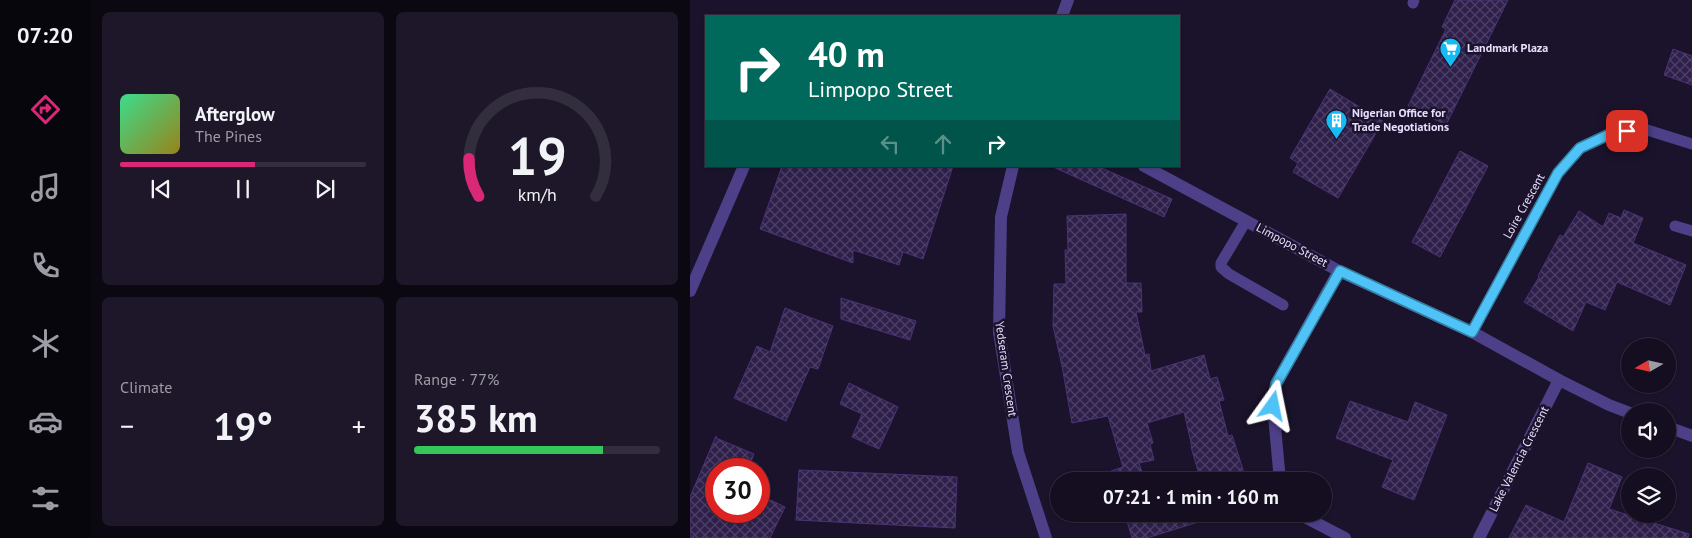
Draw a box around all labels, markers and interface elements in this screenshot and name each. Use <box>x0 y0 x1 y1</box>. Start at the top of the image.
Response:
text: 07:20 <box>17 21 73 49</box>
text: 40 m <box>808 31 885 77</box>
icon: right <box>725 35 790 100</box>
supermarket icon: Landmark Plaza <box>1439 36 1463 67</box>
place label: Landmark Plaza <box>1467 40 1548 55</box>
text: Limpopo Street <box>808 75 953 103</box>
icon: directions <box>28 92 63 127</box>
text: Afterglow <box>195 102 275 126</box>
place label: Nigerian Office for Trade Negotiations <box>1352 105 1449 134</box>
building icon: Nigerian Office for Trade Negotiations <box>1324 108 1348 139</box>
pin <box>1606 110 1648 152</box>
icon: arrive <box>1613 117 1641 145</box>
text: 19 <box>508 122 566 189</box>
text: The Pines <box>195 126 262 146</box>
icon: left <box>876 130 904 158</box>
icon: ahead <box>929 130 957 158</box>
icon: right <box>982 130 1010 158</box>
icon: music <box>28 170 63 205</box>
street label: Loire Crescent <box>1499 171 1548 241</box>
icon: previous <box>147 175 175 203</box>
icon: pause <box>229 175 257 203</box>
icon: next <box>311 175 339 203</box>
text: km/h <box>517 183 557 206</box>
street label: Limpopo Street <box>1254 219 1331 270</box>
icon: phone <box>28 248 63 283</box>
street label: Yedseram Crescent <box>992 320 1021 418</box>
icon: climate <box>28 326 63 361</box>
north arrow <box>1621 338 1676 392</box>
map controls <box>1621 338 1676 523</box>
text: Range · 77% <box>414 369 499 389</box>
text: Climate <box>120 377 172 397</box>
position arrow <box>1246 379 1298 431</box>
text: 385 km <box>414 393 538 442</box>
text: 19° <box>213 401 273 450</box>
button: sound <box>1621 403 1676 458</box>
icon: car <box>28 404 63 439</box>
street label: Lake Valencia Crescent <box>1485 404 1552 514</box>
text: − <box>120 407 134 444</box>
text: + <box>352 407 366 444</box>
speed limit sign: 30 <box>705 458 770 523</box>
button: layers <box>1621 468 1676 523</box>
icon: filters <box>28 481 63 516</box>
text: 07:21 · 1 min · 160 m <box>1103 485 1279 509</box>

